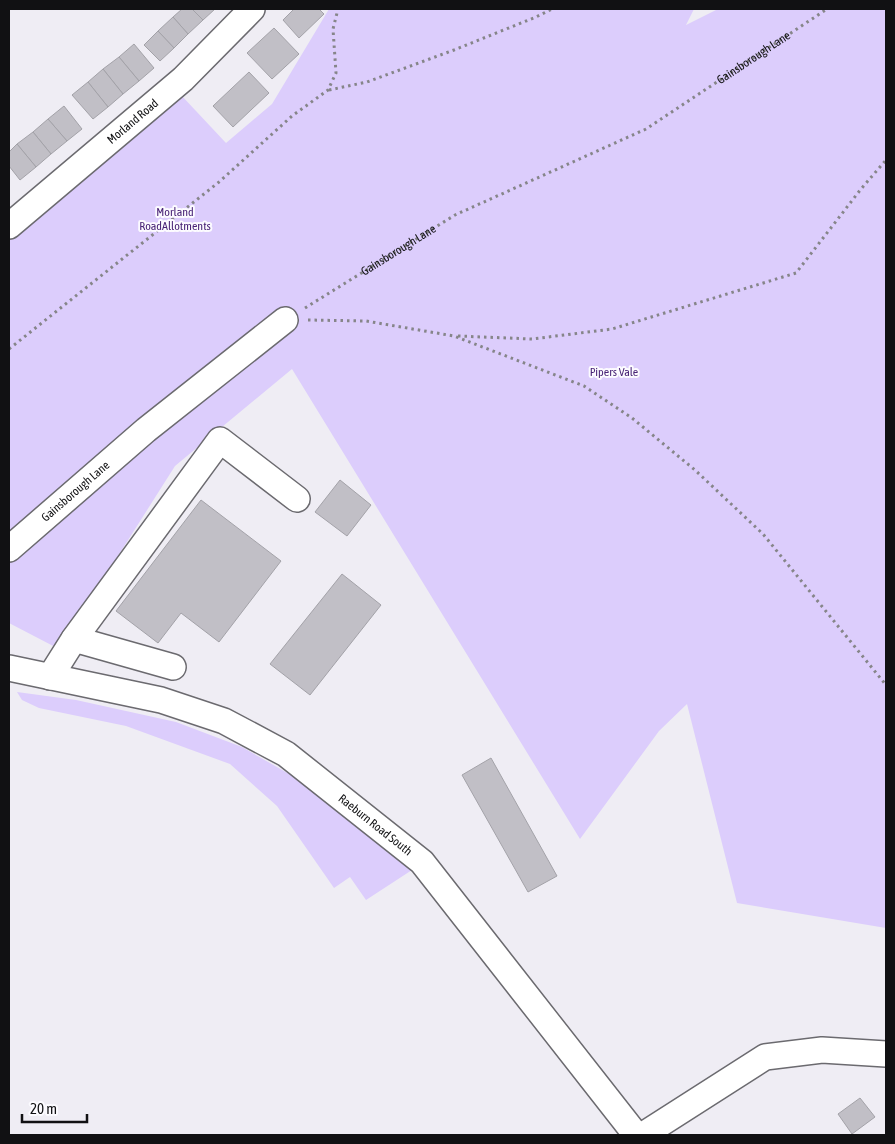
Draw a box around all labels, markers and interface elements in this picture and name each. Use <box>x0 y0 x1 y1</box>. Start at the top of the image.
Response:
street label: Gainsborough Lane <box>714 28 793 87</box>
street label: Morland Road <box>104 96 161 147</box>
park label: Morland RoadAllotments <box>139 205 211 233</box>
street label: Gainsborough Lane <box>359 222 438 278</box>
park label: Pipers Vale <box>590 365 638 379</box>
street label: Gainsborough Lane <box>39 458 112 525</box>
street label: Raeburn Road South <box>336 791 415 858</box>
scale bar <box>22 1092 88 1124</box>
text: 20 m <box>30 1100 57 1117</box>

